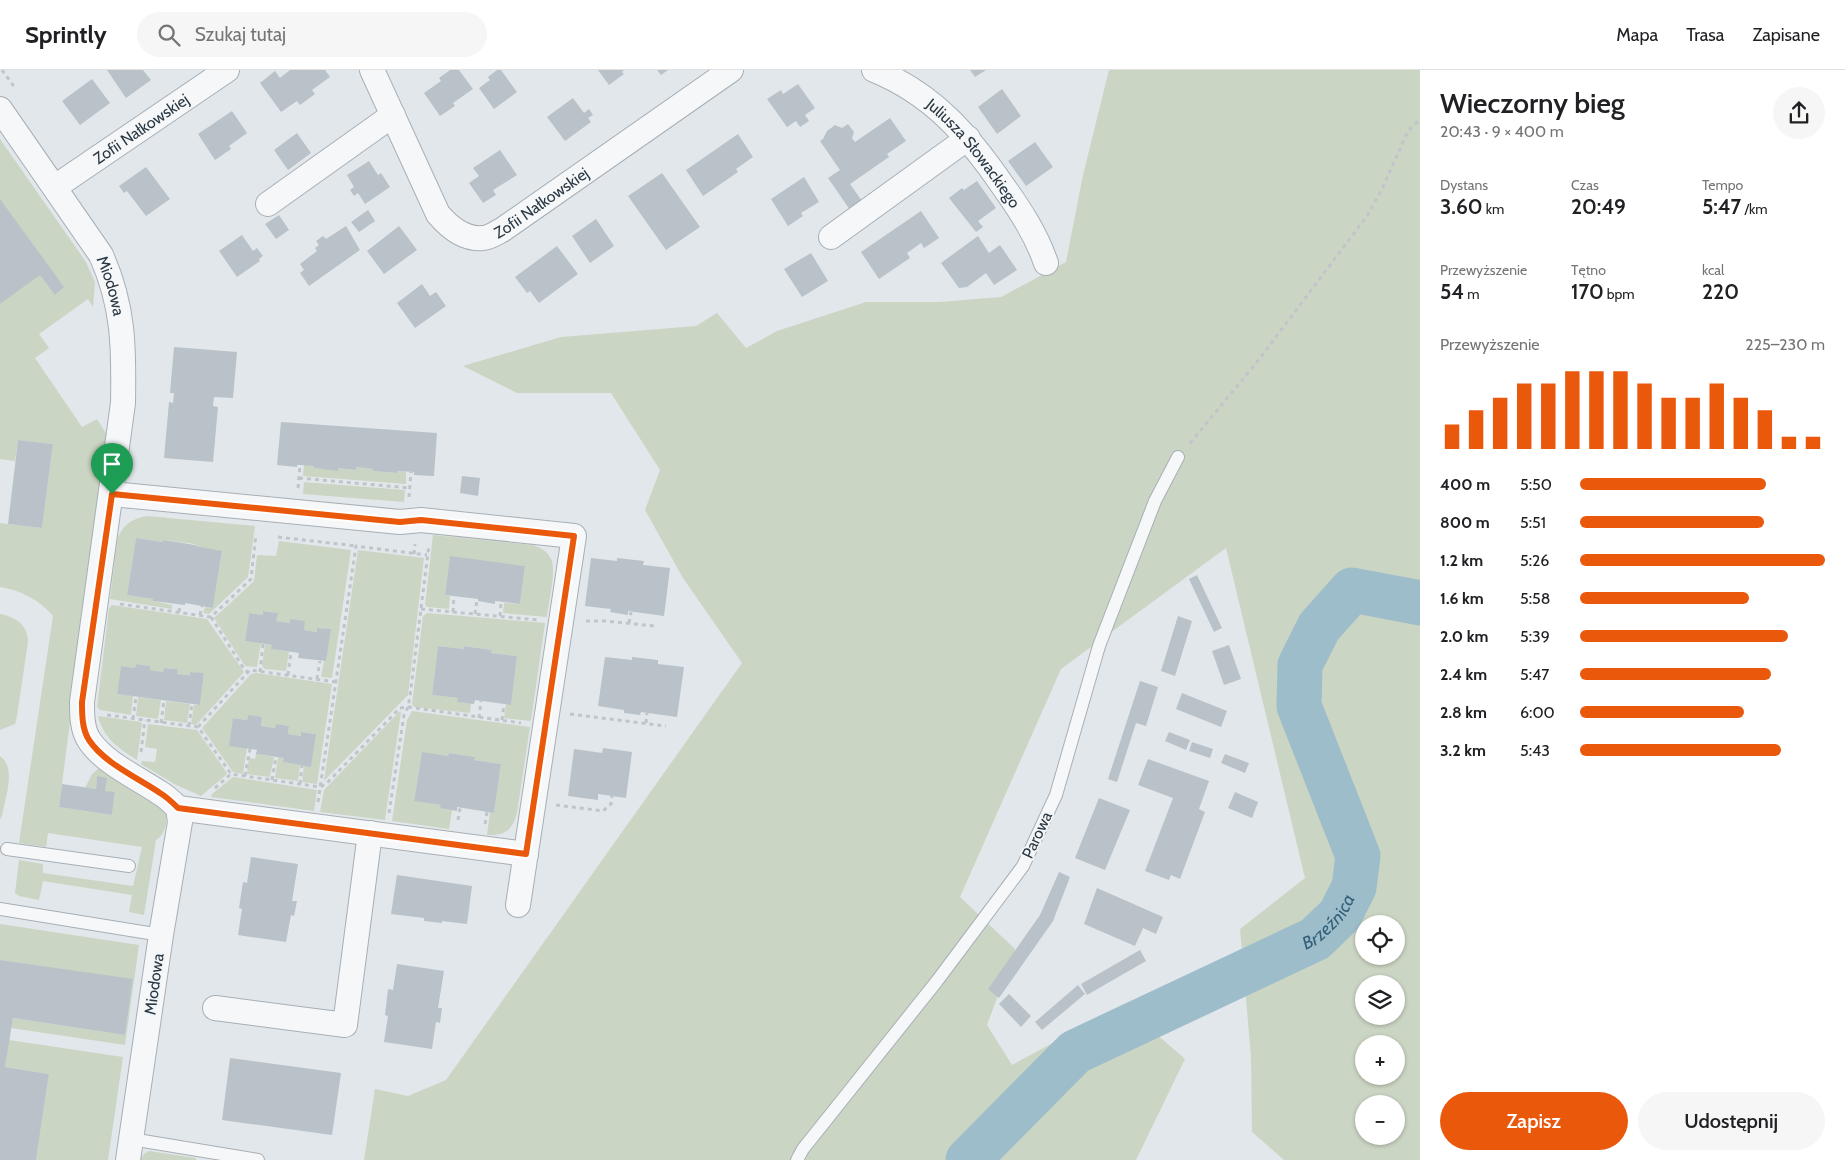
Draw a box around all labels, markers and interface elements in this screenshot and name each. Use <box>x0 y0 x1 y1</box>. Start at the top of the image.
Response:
search box <box>137 12 487 57</box>
text: Sprintly <box>25 20 107 49</box>
icon: search <box>155 21 183 49</box>
text: Szukaj tutaj <box>195 23 286 46</box>
text: Mapa <box>1616 24 1658 46</box>
text: Trasa <box>1686 24 1724 46</box>
text: Zapisane <box>1752 24 1820 46</box>
text: Wieczorny bieg <box>1440 86 1625 120</box>
button: share <box>1773 87 1825 139</box>
street label: Zofii Nałkowskiej <box>90 89 192 168</box>
street label: Juliusza Słowackiego <box>922 94 1025 212</box>
text: 20:43 · 9 × 400 m <box>1440 122 1564 141</box>
street label: Zofii Nałkowskiej <box>490 163 592 242</box>
text: Dystans <box>1440 176 1488 194</box>
text: Czas <box>1571 176 1599 194</box>
text: Tempo <box>1702 176 1743 194</box>
text: 3.60 <box>1440 194 1483 219</box>
text: 20:49 <box>1571 194 1626 219</box>
text: 5:47 <box>1702 194 1741 219</box>
text: km <box>1483 200 1504 218</box>
text: /km <box>1741 200 1767 218</box>
street label: Miodowa <box>93 253 129 318</box>
text: Przewyższenie <box>1440 261 1527 279</box>
text: Tętno <box>1571 261 1606 279</box>
text: kcal <box>1702 261 1724 279</box>
text: 54 <box>1440 279 1464 304</box>
text: 170 <box>1571 279 1604 304</box>
text: 220 <box>1702 279 1739 304</box>
text: m <box>1464 285 1479 303</box>
text: bpm <box>1604 285 1635 303</box>
text: Przewyższenie <box>1440 335 1540 354</box>
text: 225–230 m <box>1745 335 1825 354</box>
pin <box>91 443 133 494</box>
icon: arrive <box>98 450 126 478</box>
text: 400 m <box>1440 475 1490 494</box>
text: 5:50 <box>1520 475 1552 494</box>
text: 800 m <box>1440 513 1490 532</box>
text: 5:51 <box>1520 513 1546 532</box>
text: 1.2 km <box>1440 551 1483 570</box>
text: 5:26 <box>1520 551 1549 570</box>
text: 1.6 km <box>1440 589 1484 608</box>
text: 5:58 <box>1520 589 1550 608</box>
text: 2.0 km <box>1440 627 1488 646</box>
text: 5:39 <box>1520 627 1550 646</box>
text: 2.4 km <box>1440 665 1487 684</box>
text: 5:47 <box>1520 665 1549 684</box>
text: 2.8 km <box>1440 703 1487 722</box>
text: 6:00 <box>1520 703 1555 722</box>
text: 3.2 km <box>1440 741 1486 760</box>
text: 5:43 <box>1520 741 1550 760</box>
street label: Parowa <box>1018 808 1056 861</box>
water label: Brzeźnica <box>1298 891 1360 955</box>
map controls <box>1355 915 1405 1145</box>
button: locate <box>1355 915 1405 965</box>
street label: Miodowa <box>140 952 168 1016</box>
button: layers <box>1355 975 1405 1025</box>
button: + <box>1355 1035 1405 1085</box>
button: Zapisz <box>1440 1092 1628 1150</box>
button: Udostępnij <box>1638 1092 1825 1150</box>
button: − <box>1355 1095 1405 1145</box>

